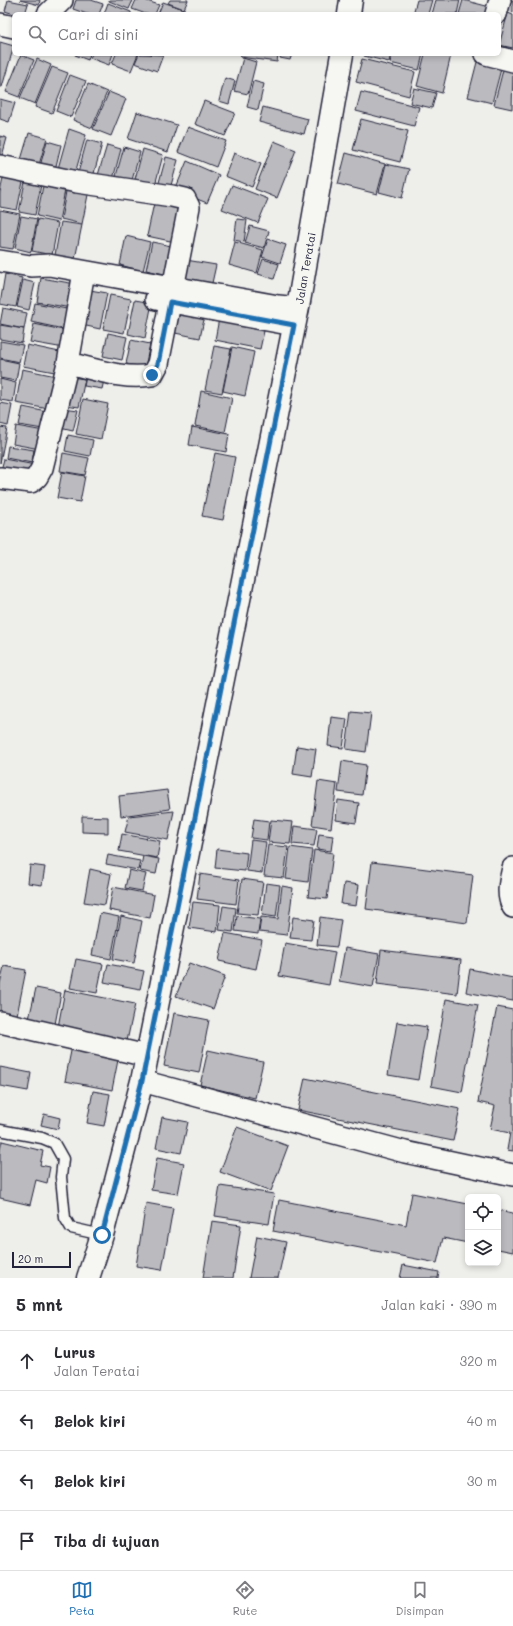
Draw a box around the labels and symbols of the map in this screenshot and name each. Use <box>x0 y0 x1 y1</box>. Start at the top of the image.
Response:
street label: Jalan Teratai <box>291 231 319 305</box>
route end <box>143 366 161 384</box>
route start <box>93 1226 111 1244</box>
scale bar <box>12 1250 71 1269</box>

